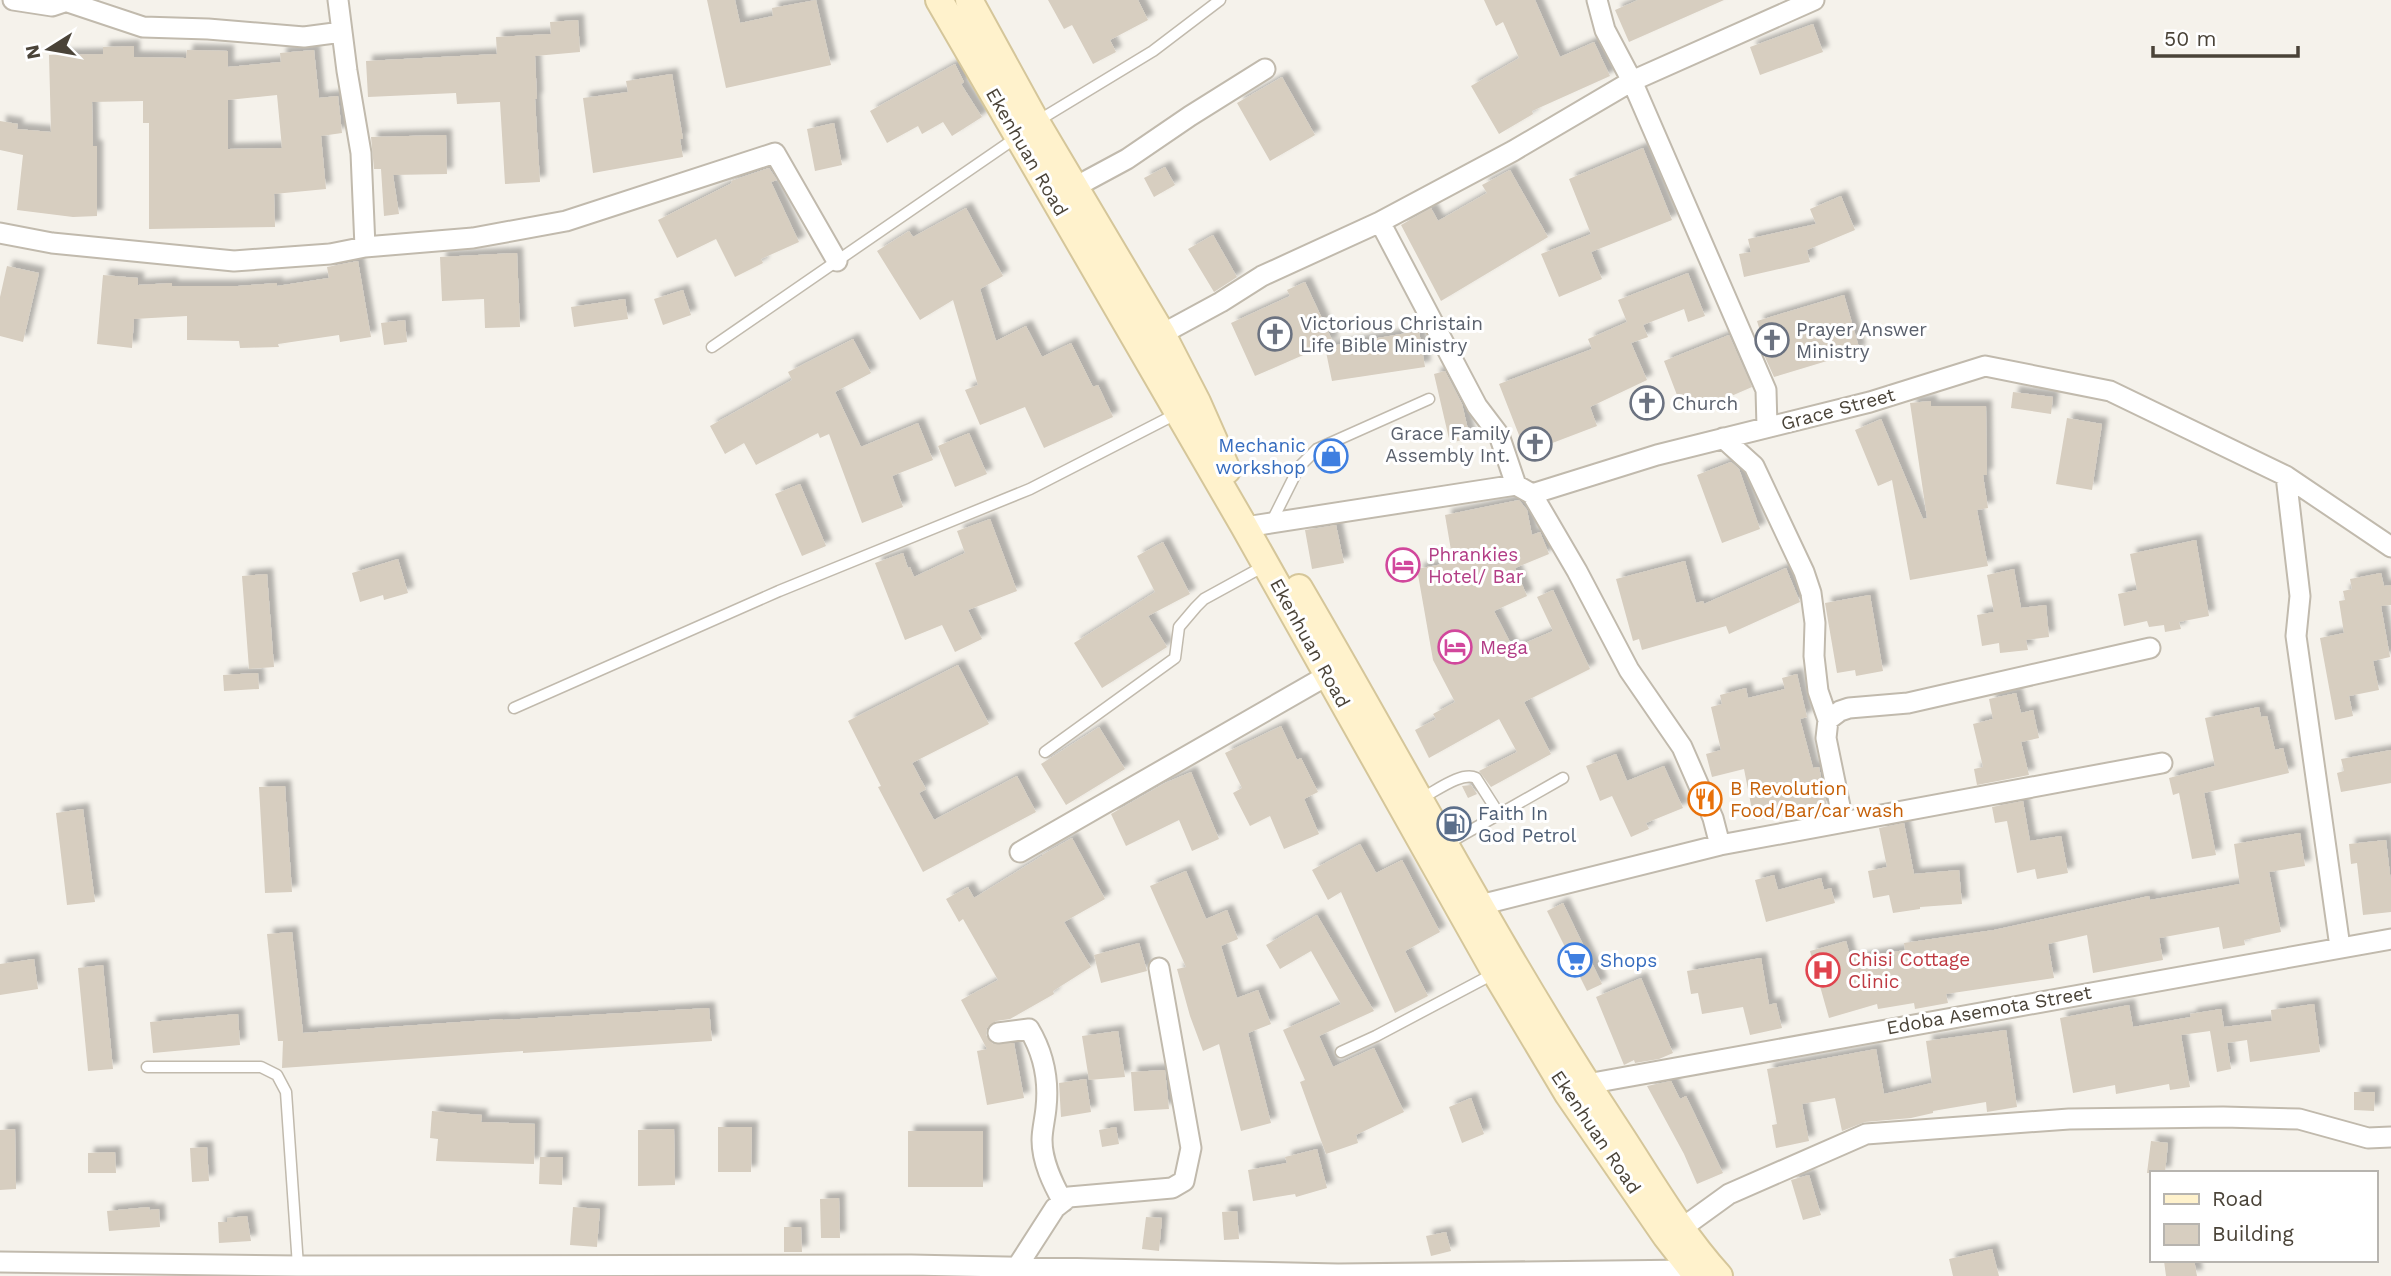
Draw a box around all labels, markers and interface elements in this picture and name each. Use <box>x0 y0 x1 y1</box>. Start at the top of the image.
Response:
north arrow <box>14 14 84 84</box>
scale bar <box>2153 14 2298 58</box>
text: 50 m <box>2164 26 2216 51</box>
text: N <box>20 43 45 61</box>
street label: Ekenhuan Road <box>981 84 1073 220</box>
place label: Victorious Christain Life Bible Ministry <box>1300 312 1483 357</box>
church icon: Victorious Christain Life Bible Ministry <box>1256 315 1294 353</box>
place label: Prayer Answer Ministry <box>1796 318 1927 363</box>
church icon: Prayer Answer Ministry <box>1753 321 1791 359</box>
street label: Grace Street <box>1778 383 1898 435</box>
church icon: Church <box>1628 384 1666 422</box>
place label: Church <box>1672 392 1738 415</box>
place label: Grace Family Assembly Int. <box>1385 422 1510 467</box>
church icon: Grace Family Assembly Int. <box>1516 425 1554 463</box>
place label: Mechanic workshop <box>1216 434 1306 479</box>
shop icon: Mechanic workshop <box>1312 437 1350 475</box>
place label: Phrankies Hotel/ Bar <box>1428 543 1524 588</box>
hotel icon: Phrankies Hotel/ Bar <box>1384 546 1422 584</box>
street label: Ekenhuan Road <box>1265 574 1355 712</box>
hotel icon: Mega <box>1436 628 1474 666</box>
place label: Mega <box>1480 636 1528 659</box>
place label: B Revolution Food/Bar/car wash <box>1730 777 1904 822</box>
restaurant icon: B Revolution Food/Bar/car wash <box>1686 780 1724 818</box>
place label: Faith In God Petrol <box>1478 802 1576 847</box>
fuel station icon: Faith In God Petrol <box>1435 805 1473 843</box>
supermarket icon: Shops <box>1556 941 1594 979</box>
place label: Chisi Cottage Clinic <box>1848 948 1970 993</box>
place label: Shops <box>1600 949 1657 972</box>
hospital icon: Chisi Cottage Clinic <box>1804 951 1842 989</box>
street label: Edoba Asemota Street <box>1885 981 2093 1039</box>
street label: Ekenhuan Road <box>1546 1066 1646 1198</box>
legend <box>2150 1171 2377 1262</box>
text: Road <box>2212 1186 2263 1211</box>
text: Building <box>2212 1221 2294 1246</box>

